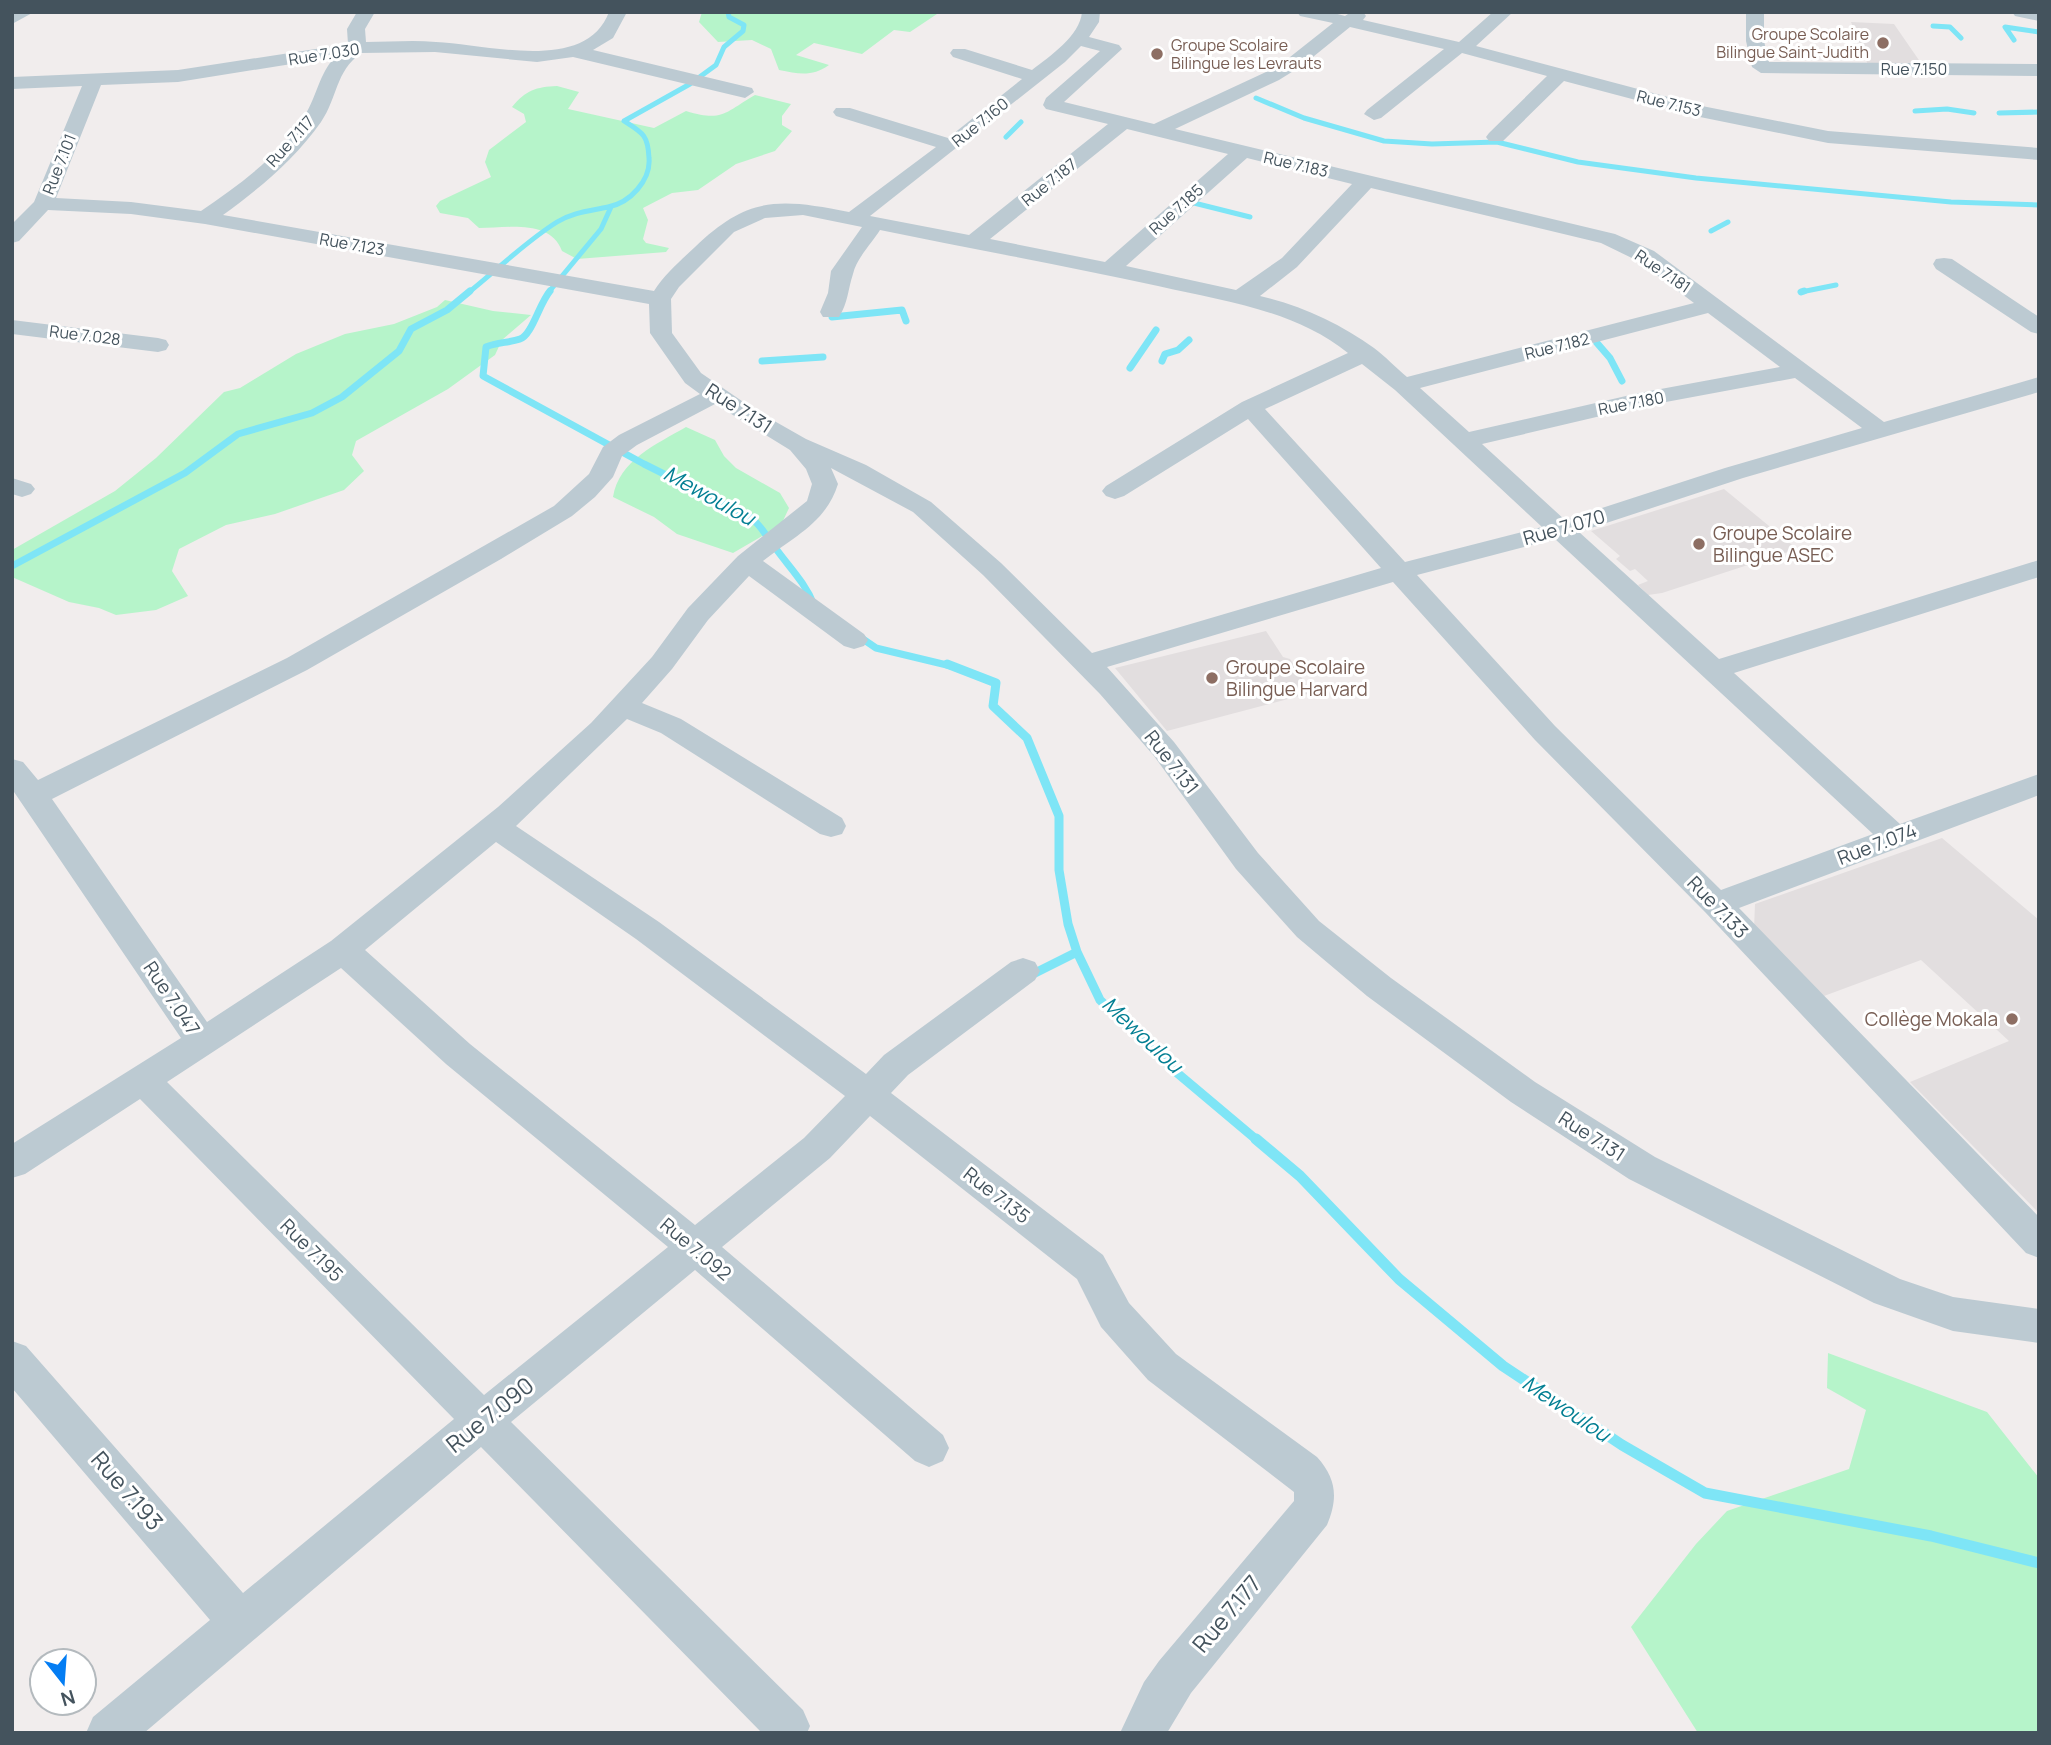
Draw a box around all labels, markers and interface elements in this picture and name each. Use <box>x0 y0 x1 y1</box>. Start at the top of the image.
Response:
place label: Groupe Scolaire Bilingue Saint-Judith <box>1716 23 1869 63</box>
place label: Groupe Scolaire Bilingue les Levrauts <box>1171 34 1322 74</box>
marker: Groupe Scolaire Bilingue Saint-Judith <box>1875 35 1891 51</box>
street label: Rue 7.030 <box>287 38 361 70</box>
marker: Groupe Scolaire Bilingue les Levrauts <box>1149 46 1165 62</box>
street label: Rue 7.150 <box>1881 58 1947 80</box>
street label: Rue 7.153 <box>1635 84 1703 122</box>
street label: Rue 7.160 <box>947 92 1013 152</box>
street label: Rue 7.117 <box>261 111 319 171</box>
street label: Rue 7.101 <box>37 130 81 198</box>
street label: Rue 7.183 <box>1262 146 1330 182</box>
street label: Rue 7.187 <box>1017 153 1081 211</box>
street label: Rue 7.185 <box>1144 179 1208 239</box>
street label: Rue 7.123 <box>318 227 386 261</box>
street label: Rue 7.181 <box>1631 244 1695 298</box>
street label: Rue 7.028 <box>48 320 122 350</box>
street label: Rue 7.182 <box>1522 327 1592 365</box>
street label: Rue 7.131 <box>701 377 777 439</box>
street label: Rue 7.180 <box>1596 386 1666 420</box>
water label: Mewoulou <box>659 459 761 532</box>
street label: Rue 7.070 <box>1520 503 1608 551</box>
place label: Groupe Scolaire Bilingue ASEC <box>1713 520 1852 568</box>
marker: Groupe Scolaire Bilingue ASEC <box>1691 536 1707 552</box>
place label: Groupe Scolaire Bilingue Harvard <box>1226 654 1368 702</box>
marker: Groupe Scolaire Bilingue Harvard <box>1204 670 1220 686</box>
street label: Rue 7.131 <box>1139 725 1205 799</box>
street label: Rue 7.074 <box>1834 817 1920 871</box>
street label: Rue 7.133 <box>1682 870 1754 944</box>
street label: Rue 7.047 <box>138 956 206 1040</box>
water label: Mewoulou <box>1097 990 1190 1080</box>
place label: Collège Mokala <box>1865 1006 1998 1032</box>
marker: Collège Mokala <box>2004 1011 2020 1027</box>
street label: Rue 7.131 <box>1554 1105 1630 1167</box>
street label: Rue 7.135 <box>958 1161 1036 1229</box>
street label: Rue 7.092 <box>655 1212 737 1286</box>
street label: Rue 7.195 <box>275 1213 349 1287</box>
street label: Rue 7.090 <box>439 1369 540 1460</box>
water label: Mewoulou <box>1517 1369 1617 1449</box>
street label: Rue 7.193 <box>84 1444 171 1537</box>
street label: Rue 7.177 <box>1184 1568 1268 1659</box>
north arrow <box>28 1647 98 1717</box>
text: N <box>58 1684 78 1713</box>

